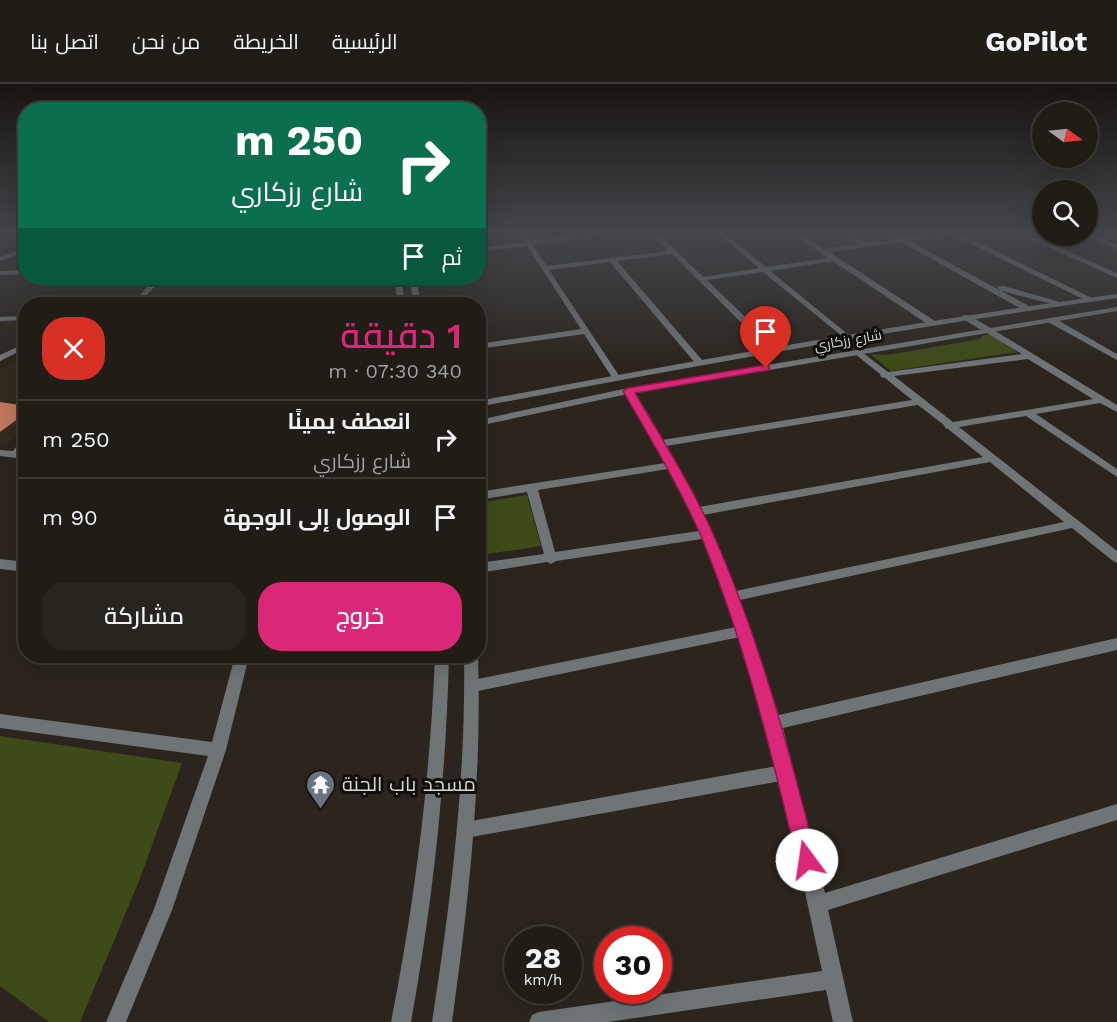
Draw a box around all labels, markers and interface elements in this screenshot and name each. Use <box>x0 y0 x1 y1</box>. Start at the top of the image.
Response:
text: GoPilot <box>985 25 1087 58</box>
text: اتصل بنا <box>30 29 99 54</box>
text: من نحن <box>132 29 200 54</box>
text: الخريطة <box>233 29 299 54</box>
text: الرئيسية <box>332 29 398 54</box>
north arrow <box>1032 102 1098 168</box>
map controls <box>1032 102 1098 246</box>
text: 250 m <box>235 116 363 165</box>
icon: right <box>384 126 462 204</box>
text: شارع رزكاري <box>231 176 363 208</box>
button: search <box>1032 180 1098 246</box>
icon: arrive <box>397 240 430 273</box>
text: ثم <box>442 245 462 270</box>
pin <box>740 306 791 368</box>
text: 1 دقيقة <box>340 315 462 357</box>
icon: arrive <box>749 315 782 348</box>
button: close <box>42 317 105 380</box>
street label: شارع رزكاري <box>813 326 884 358</box>
text: 340 m · 07:30 <box>328 359 462 383</box>
text: انعطف يمينًا <box>287 409 411 434</box>
icon: right <box>429 423 462 456</box>
text: 250 m <box>42 427 110 452</box>
text: شارع رزكاري <box>313 449 411 473</box>
icon: arrive <box>429 501 462 534</box>
text: 90 m <box>42 505 98 530</box>
text: الوصول إلى الوجهة <box>223 505 411 530</box>
button: مشاركة <box>42 582 246 651</box>
button: خروج <box>258 582 462 651</box>
temple icon: مسجد باب الجنة <box>305 768 337 810</box>
place label: مسجد باب الجنة <box>342 772 476 796</box>
position arrow <box>775 828 839 892</box>
speed limit sign: 30 <box>594 926 672 1004</box>
text: 28 <box>525 940 561 975</box>
text: km/h <box>524 971 562 989</box>

